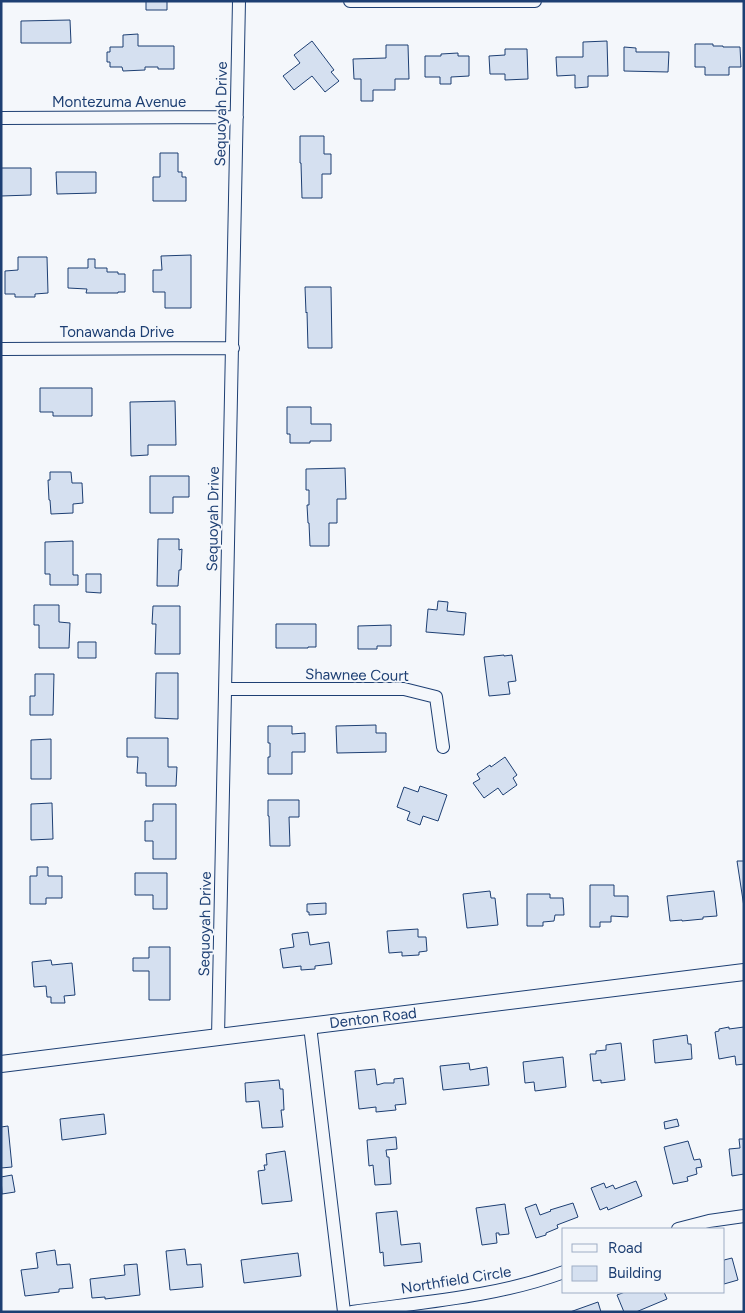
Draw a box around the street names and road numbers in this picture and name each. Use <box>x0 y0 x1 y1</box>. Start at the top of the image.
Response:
street label: Sequoyah Drive <box>211 61 231 167</box>
street label: Montezuma Avenue <box>52 93 186 111</box>
street label: Tonawanda Drive <box>60 323 174 341</box>
street label: Sequoyah Drive <box>203 466 223 572</box>
street label: Shawnee Court <box>305 665 409 685</box>
street label: Sequoyah Drive <box>195 871 215 977</box>
street label: Denton Road <box>328 1004 418 1032</box>
street label: Northfield Circle <box>400 1262 512 1298</box>

